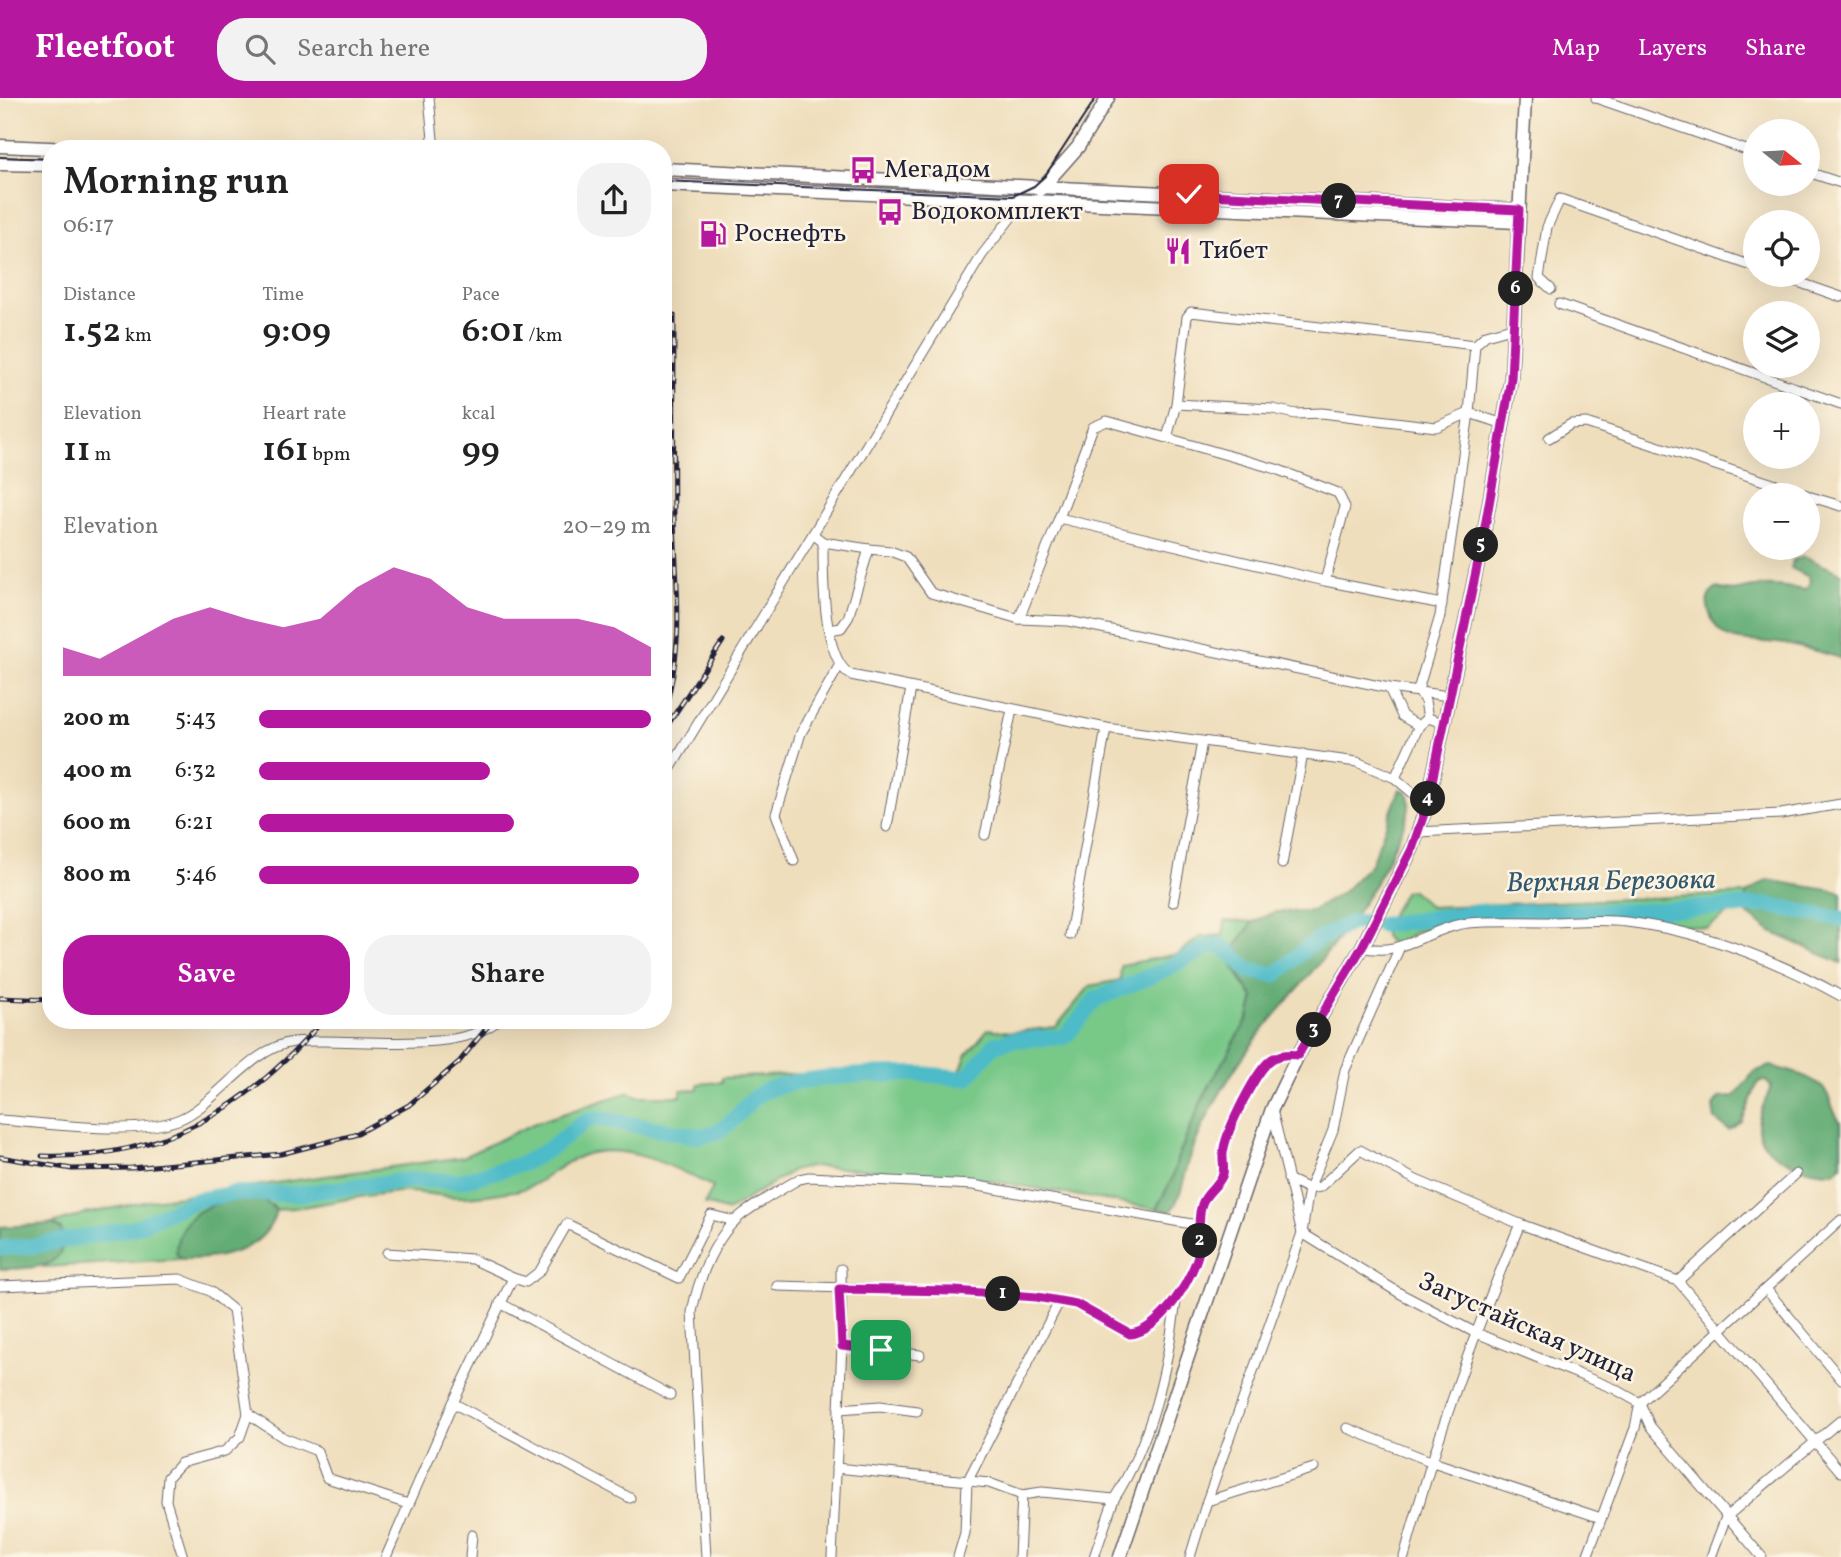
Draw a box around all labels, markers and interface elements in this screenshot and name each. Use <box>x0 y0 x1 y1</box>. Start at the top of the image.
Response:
search box <box>217 18 707 81</box>
text: Fleetfoot <box>35 26 175 72</box>
icon: search <box>241 30 279 68</box>
text: Search here <box>297 31 430 67</box>
text: Map <box>1552 32 1600 66</box>
text: Layers <box>1638 32 1707 66</box>
text: Share <box>1745 32 1806 66</box>
north arrow <box>1743 119 1820 196</box>
map controls <box>1743 119 1820 560</box>
place label: Мегадом <box>884 152 990 188</box>
bus stop icon: Мегадом <box>848 155 878 185</box>
text: Morning run <box>63 157 289 210</box>
button: share <box>577 163 651 237</box>
pin <box>1159 164 1219 224</box>
icon: check <box>1170 175 1208 213</box>
pin: 7 <box>1322 184 1356 218</box>
text: 7 <box>1334 187 1343 213</box>
place label: Водокомплект <box>911 194 1083 230</box>
bus stop icon: Водокомплект <box>875 197 905 227</box>
text: 06:17 <box>63 210 114 242</box>
button: locate <box>1743 210 1820 287</box>
place label: Роснефть <box>734 216 846 252</box>
fuel station icon: Роснефть <box>698 219 728 249</box>
place label: Тибет <box>1199 233 1268 269</box>
restaurant icon: Тибет <box>1163 236 1193 266</box>
pin: 6 <box>1498 272 1534 306</box>
text: 6 <box>1510 275 1521 301</box>
text: Distance <box>63 282 136 308</box>
text: Time <box>262 282 304 308</box>
text: Pace <box>462 282 500 308</box>
button: layers <box>1743 301 1820 378</box>
text: 1.52 <box>63 308 121 356</box>
text: 9:09 <box>262 308 331 356</box>
text: 6:01 <box>462 308 525 356</box>
text: km <box>121 323 152 349</box>
text: /km <box>525 323 563 349</box>
button: + <box>1743 392 1820 469</box>
text: Elevation <box>63 401 142 427</box>
text: Heart rate <box>262 401 346 427</box>
text: kcal <box>462 401 495 427</box>
text: 11 <box>63 427 91 475</box>
text: 161 <box>262 427 309 475</box>
text: 99 <box>462 427 500 475</box>
text: m <box>91 442 111 468</box>
text: bpm <box>309 442 351 468</box>
button: − <box>1743 483 1820 560</box>
text: Elevation <box>63 511 159 543</box>
text: 20–29 m <box>562 511 651 543</box>
pin: 5 <box>1464 528 1498 562</box>
text: 5 <box>1476 531 1485 557</box>
text: 200 m <box>63 703 130 735</box>
text: 5:43 <box>175 703 216 735</box>
text: 400 m <box>63 755 132 787</box>
text: 6:32 <box>175 755 216 787</box>
pin: 4 <box>1410 782 1446 816</box>
text: 4 <box>1422 785 1433 811</box>
text: 600 m <box>63 807 131 839</box>
text: 6:21 <box>175 807 213 839</box>
text: 800 m <box>63 859 131 891</box>
text: 5:46 <box>175 859 217 891</box>
water label: Верхняя Березовка <box>1506 861 1716 903</box>
button: Save <box>63 935 350 1015</box>
button: Share <box>364 935 651 1015</box>
pin: 3 <box>1296 1012 1332 1048</box>
text: 3 <box>1309 1016 1318 1042</box>
pin: 2 <box>1182 1224 1218 1258</box>
text: 2 <box>1195 1227 1204 1253</box>
street label: Загустайская улица <box>1412 1264 1642 1392</box>
pin: 1 <box>986 1276 1020 1312</box>
text: 1 <box>999 1280 1006 1306</box>
pin <box>851 1320 911 1380</box>
icon: arrive <box>862 1331 900 1369</box>

